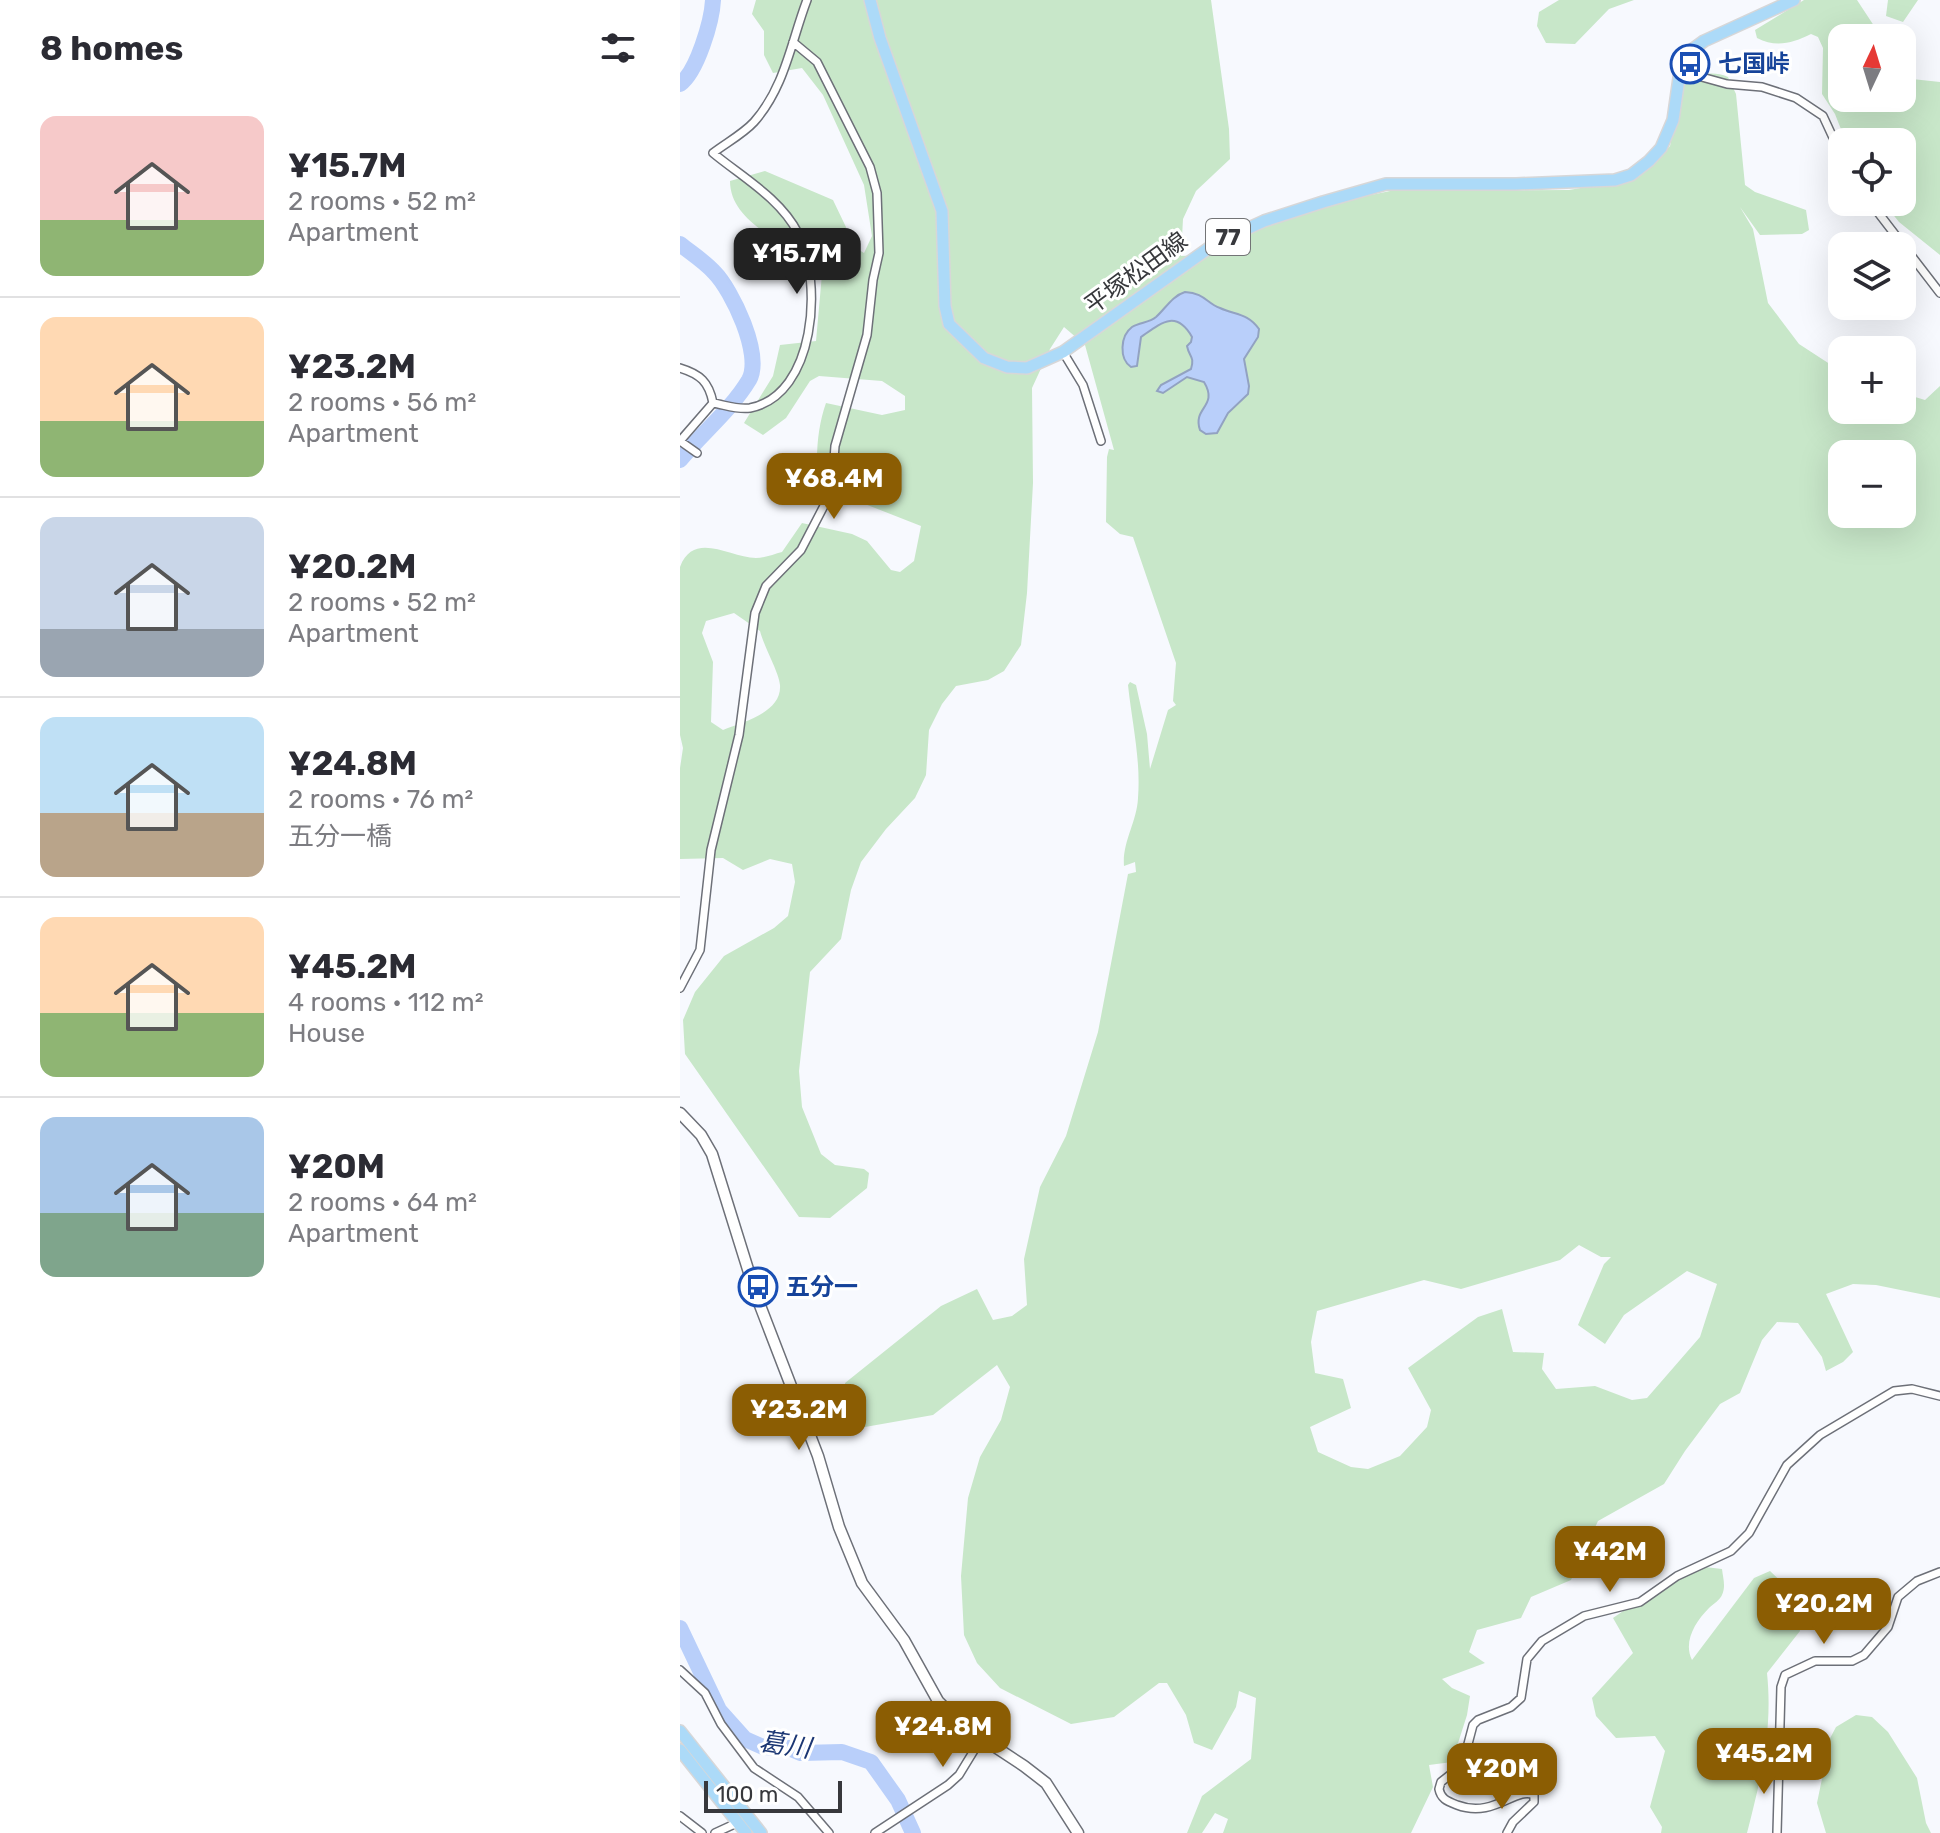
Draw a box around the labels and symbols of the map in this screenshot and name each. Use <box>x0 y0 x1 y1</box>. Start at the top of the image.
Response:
north arrow <box>1828 24 1916 112</box>
bus stop icon: 七国峠 <box>1669 43 1711 85</box>
place label: 七国峠 <box>1718 50 1790 78</box>
road number: 77 <box>1206 219 1250 255</box>
street label: 平塚松田線 <box>1079 226 1193 320</box>
pin: ¥15.7M <box>732 228 862 296</box>
pin: ¥68.4M <box>769 453 899 521</box>
bus stop icon: 五分一 <box>737 1266 779 1308</box>
place label: 五分一 <box>786 1273 858 1301</box>
pin: ¥23.2M <box>734 1384 864 1452</box>
pin: ¥42M <box>1563 1526 1657 1594</box>
pin: ¥20.2M <box>1759 1578 1889 1646</box>
pin: ¥24.8M <box>878 1701 1008 1769</box>
water label: 葛川 <box>757 1726 816 1764</box>
pin: ¥45.2M <box>1699 1728 1829 1796</box>
pin: ¥20M <box>1455 1743 1549 1811</box>
scale bar <box>704 1777 842 1813</box>

